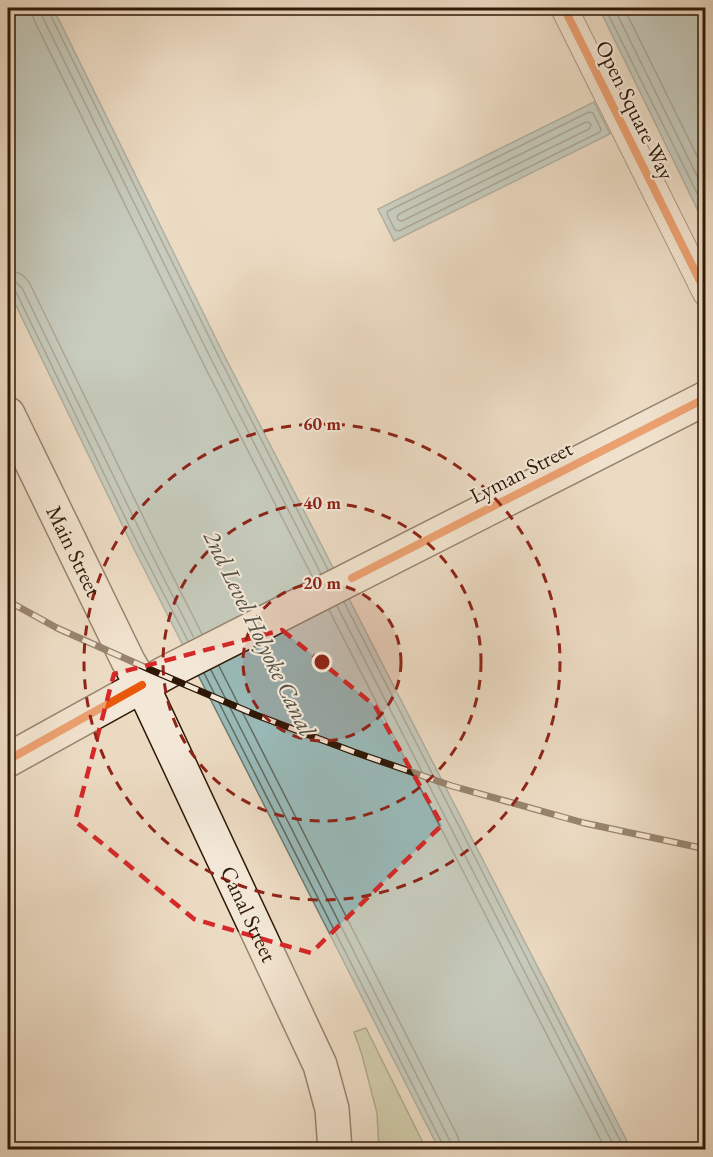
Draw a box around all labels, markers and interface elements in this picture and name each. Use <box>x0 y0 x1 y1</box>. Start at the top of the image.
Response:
street label: Open Square Way <box>589 36 681 185</box>
text: 60 m <box>303 412 341 435</box>
street label: Lyman Street <box>465 434 577 510</box>
text: 40 m <box>303 491 341 514</box>
street label: Main Street <box>40 500 109 601</box>
water label: 2nd Level Holyoke Canal <box>197 525 324 742</box>
text: 20 m <box>303 571 341 594</box>
centre of rings <box>312 652 332 672</box>
street label: Canal Street <box>214 861 284 967</box>

